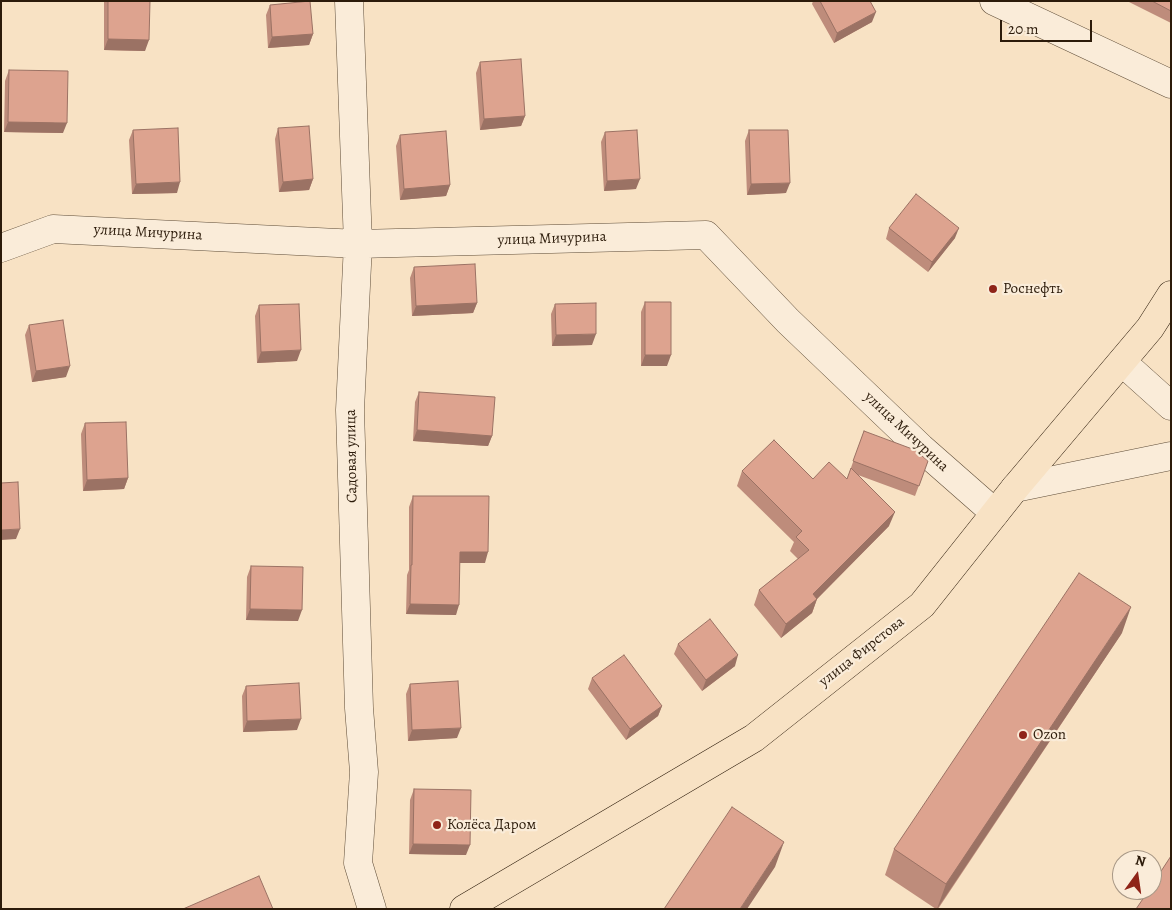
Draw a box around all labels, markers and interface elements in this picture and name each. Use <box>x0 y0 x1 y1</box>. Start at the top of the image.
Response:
scale bar <box>1002 10 1094 42</box>
text: 20 m <box>1008 19 1039 39</box>
street label: улица Мичурина <box>93 221 203 245</box>
street label: улица Мичурина <box>497 228 607 250</box>
place label: Роснефть <box>1003 280 1063 298</box>
marker: Роснефть <box>987 283 999 295</box>
street label: улица Мичурина <box>860 388 952 476</box>
street label: Садовая улица <box>342 409 362 503</box>
street label: улица Фирстова <box>816 613 908 691</box>
place label: Ozon <box>1033 726 1066 744</box>
marker: Ozon <box>1017 729 1029 741</box>
place label: Колёса Даром <box>447 816 536 834</box>
marker: Колёса Даром <box>431 819 443 831</box>
north arrow <box>1112 850 1162 900</box>
text: N <box>1133 850 1148 871</box>

